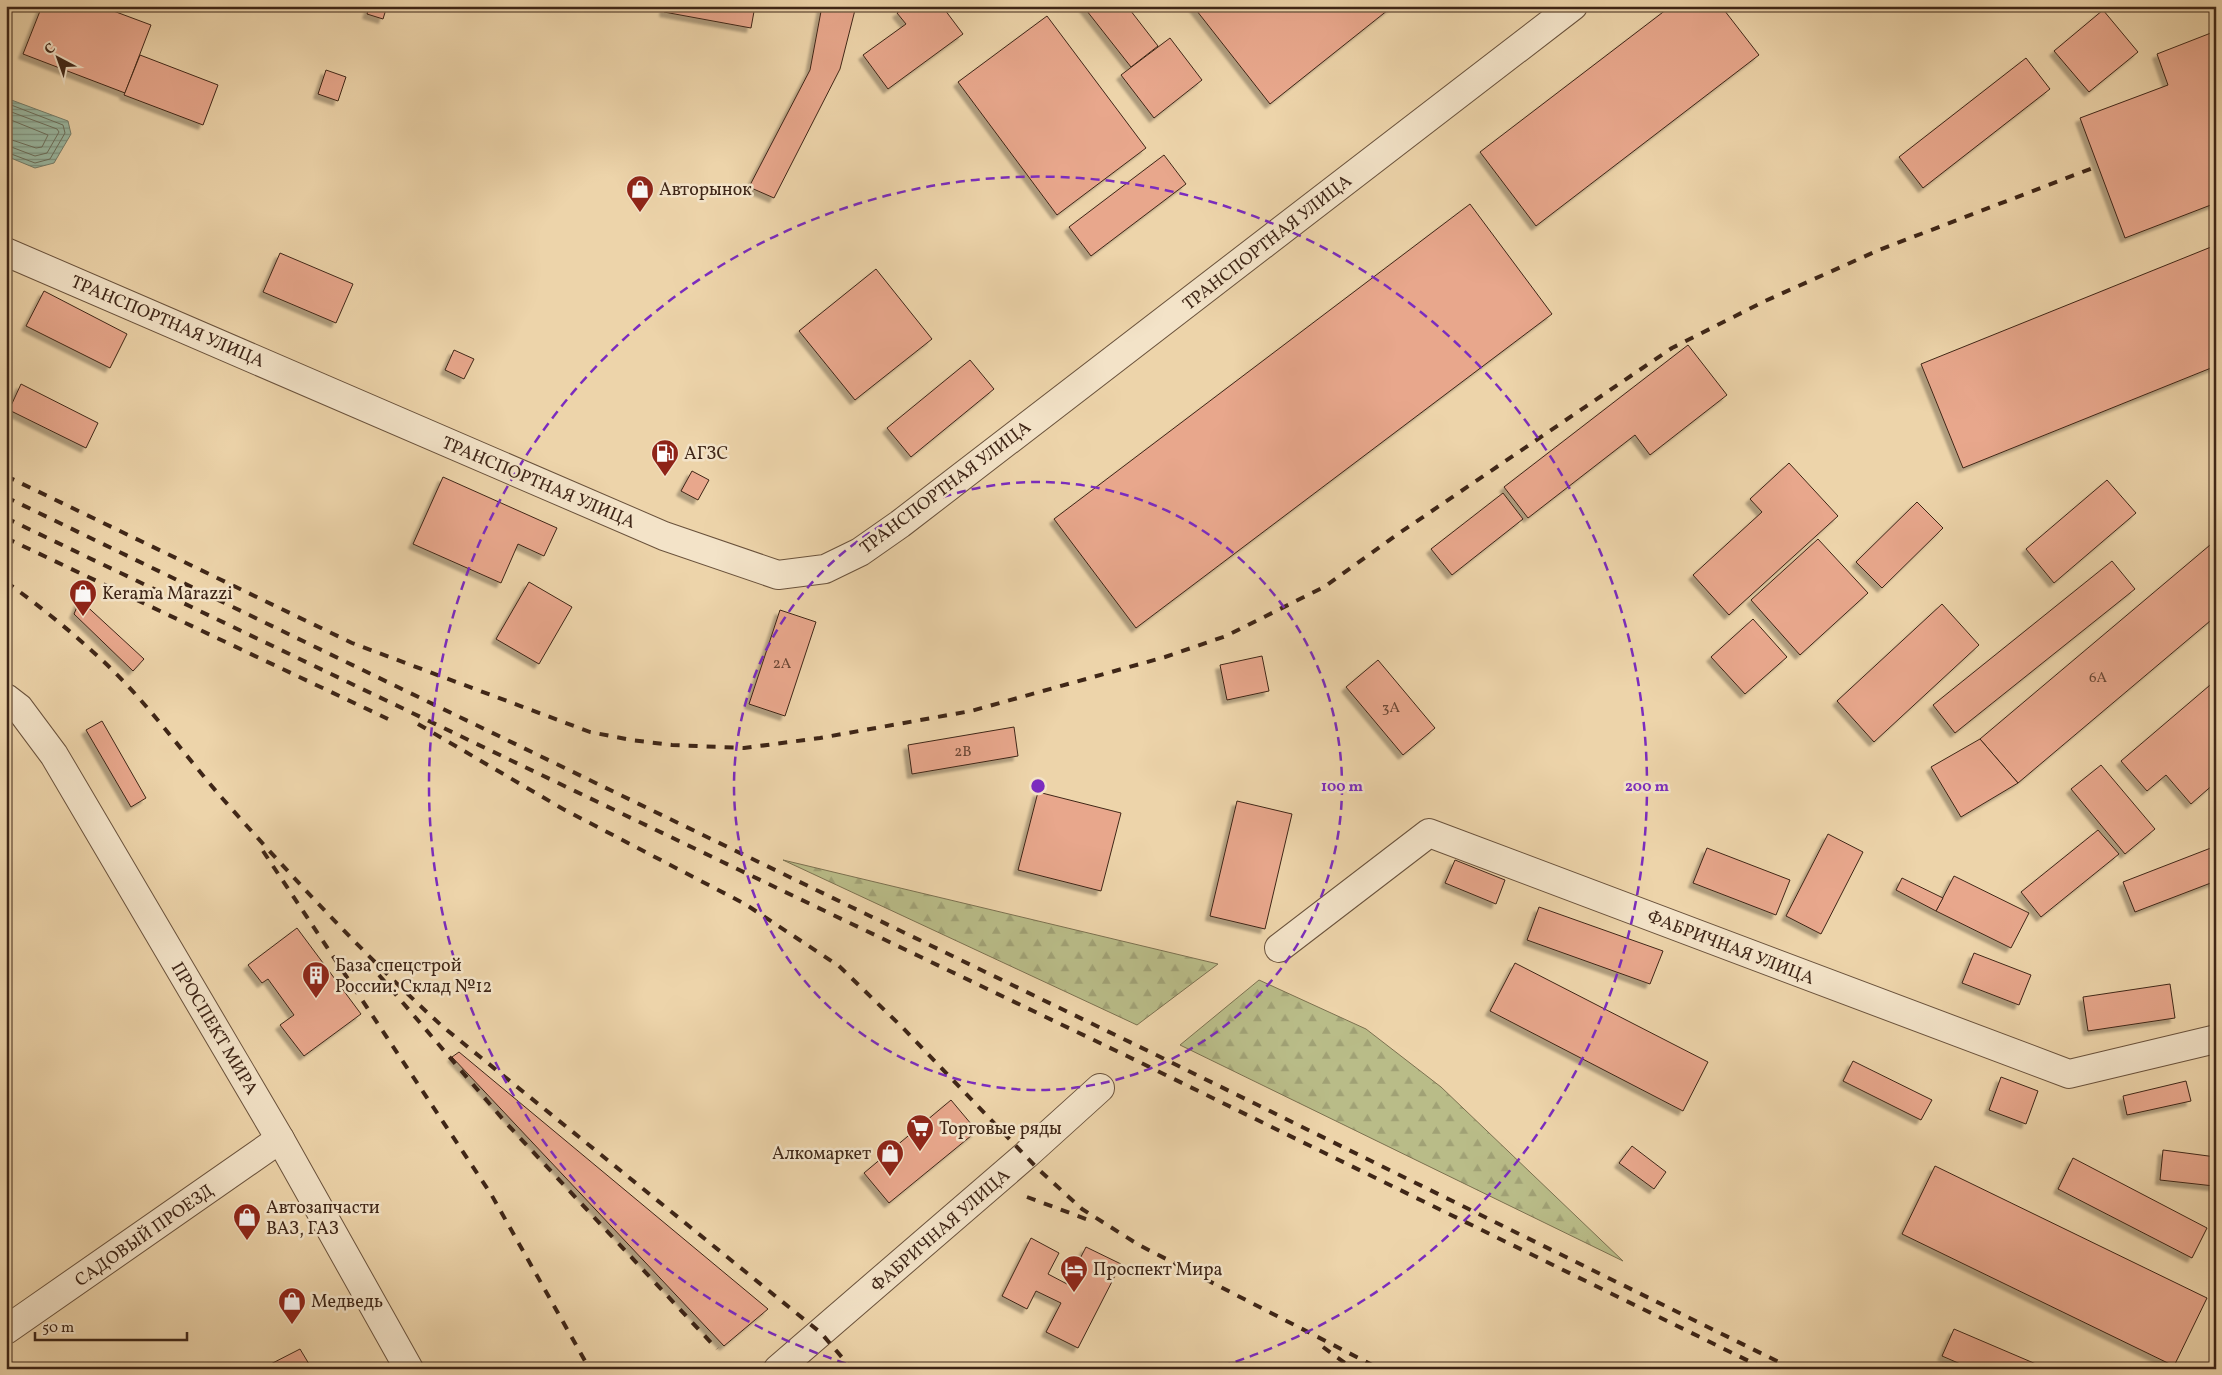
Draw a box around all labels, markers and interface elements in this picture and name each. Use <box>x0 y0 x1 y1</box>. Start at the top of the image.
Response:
north arrow <box>32 32 82 82</box>
text: С <box>41 39 60 59</box>
street label: ТРАНСПОРТНАЯ УЛИЦА <box>1178 169 1358 317</box>
shop icon: Авторынок <box>625 174 655 213</box>
place label: Авторынок <box>659 178 752 203</box>
street label: ТРАНСПОРТНАЯ УЛИЦА <box>67 270 268 375</box>
street label: ТРАНСПОРТНАЯ УЛИЦА <box>855 415 1037 561</box>
street label: ТРАНСПОРТНАЯ УЛИЦА <box>438 431 639 536</box>
fuel station icon: АГЗС <box>650 438 680 477</box>
place label: АГЗС <box>684 442 728 467</box>
shop icon: Kerama Marazzi <box>68 578 98 617</box>
place label: Kerama Marazzi <box>102 582 233 607</box>
house number: 2А <box>773 654 792 675</box>
house number: 6А <box>2089 668 2108 689</box>
house number: 3А <box>1382 698 1401 719</box>
house number: 2В <box>954 742 972 763</box>
centre of rings <box>1029 777 1047 795</box>
text: 100 m <box>1321 777 1364 798</box>
text: 200 m <box>1625 777 1669 798</box>
street label: ФАБРИЧНАЯ УЛИЦА <box>1643 905 1818 992</box>
place label: База спецстрой России. Склад №12 <box>335 954 492 1000</box>
street label: ПРОСПЕКТ МИРА <box>164 958 263 1100</box>
building icon: База спецстрой России. Склад №12 <box>301 960 331 999</box>
supermarket icon: Торговые ряды <box>905 1113 935 1152</box>
place label: Торговые ряды <box>939 1117 1062 1142</box>
shop icon: Алкомаркет <box>875 1138 905 1177</box>
place label: Алкомаркет <box>772 1142 871 1167</box>
street label: ФАБРИЧНАЯ УЛИЦА <box>866 1163 1016 1299</box>
street label: САДОВЫЙ ПРОЕЗД <box>70 1179 219 1294</box>
place label: Автозапчасти ВАЗ, ГАЗ <box>266 1196 380 1242</box>
shop icon: Автозапчасти ВАЗ, ГАЗ <box>232 1202 262 1241</box>
hotel icon: Проспект Мира <box>1059 1254 1089 1293</box>
place label: Проспект Мира <box>1093 1258 1223 1283</box>
shop icon: Медведь <box>277 1286 307 1325</box>
place label: Медведь <box>311 1290 383 1315</box>
scale bar <box>35 1310 188 1342</box>
text: 50 m <box>42 1318 74 1339</box>

